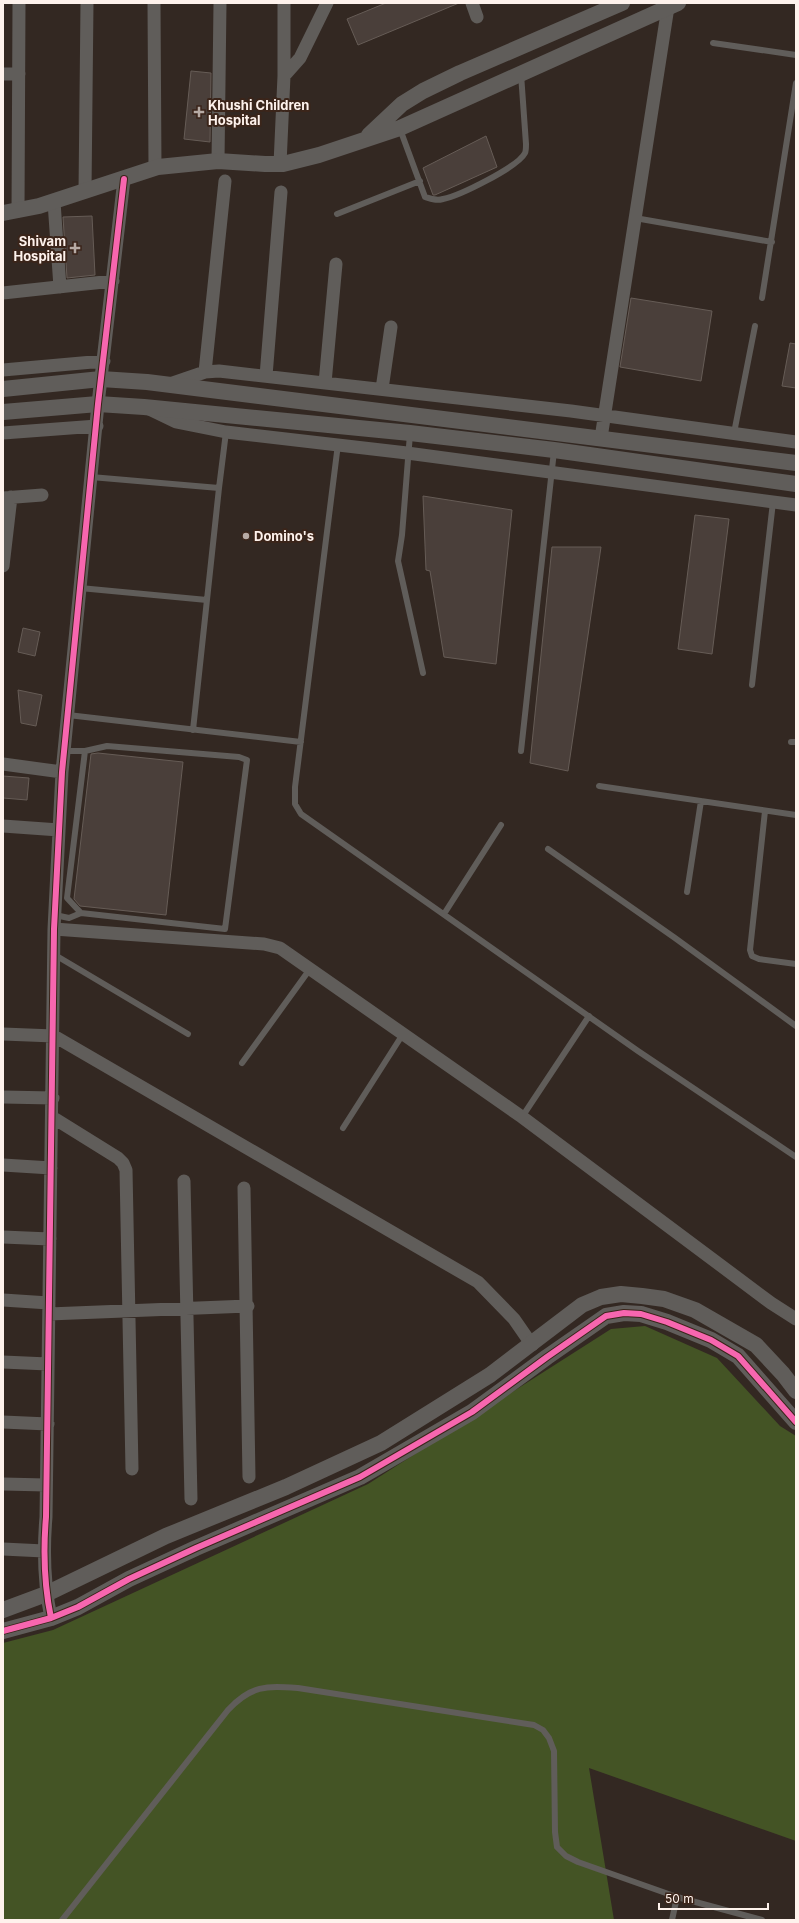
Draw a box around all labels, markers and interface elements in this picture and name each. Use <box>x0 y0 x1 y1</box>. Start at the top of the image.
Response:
place label: Khushi Children Hospital <box>208 97 309 128</box>
marker: Khushi Children Hospital <box>193 106 205 118</box>
place label: Shivam Hospital <box>13 233 66 264</box>
marker: Shivam Hospital <box>69 242 81 254</box>
place label: Domino's <box>254 528 314 544</box>
marker: Domino's <box>241 531 251 541</box>
scale bar <box>659 1885 768 1911</box>
text: 50 m <box>665 1891 694 1906</box>

